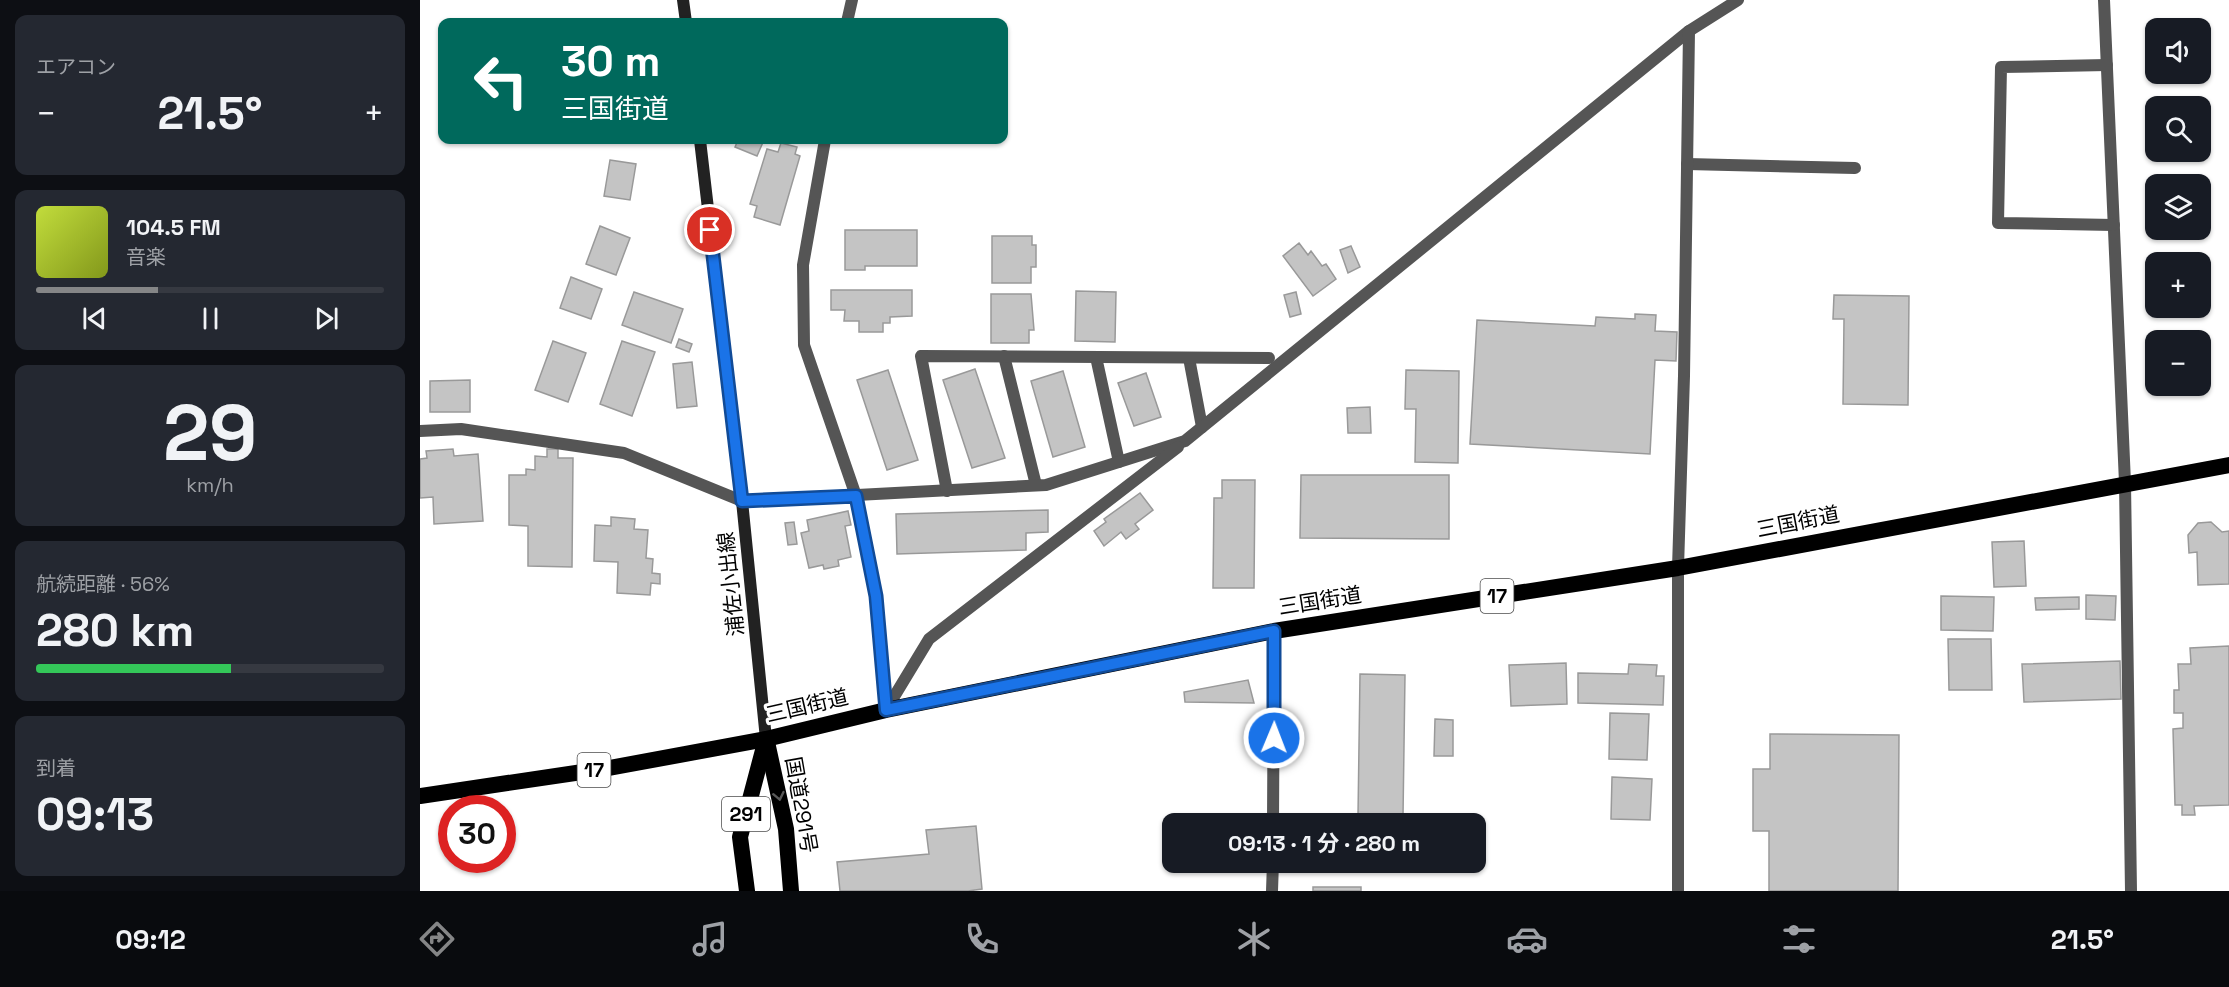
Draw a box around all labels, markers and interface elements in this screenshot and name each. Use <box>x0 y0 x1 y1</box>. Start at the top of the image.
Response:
map controls <box>2145 18 2211 396</box>
button: sound <box>2145 18 2211 84</box>
text: 30 m <box>561 35 660 88</box>
icon: left <box>462 42 540 120</box>
text: エアコン <box>36 54 116 80</box>
text: 21.5° <box>157 85 263 142</box>
text: 三国街道 <box>561 91 669 126</box>
text: − <box>36 93 56 135</box>
text: + <box>364 93 384 135</box>
button: search <box>2145 96 2211 162</box>
button: layers <box>2145 174 2211 240</box>
pin <box>684 204 735 255</box>
text: 104.5 FM <box>126 213 221 241</box>
icon: arrive <box>693 213 726 246</box>
text: 音楽 <box>126 244 166 270</box>
button: + <box>2145 252 2211 318</box>
icon: previous <box>78 302 111 335</box>
icon: pause <box>194 302 227 335</box>
icon: next <box>310 302 343 335</box>
button: − <box>2145 330 2211 396</box>
text: 29 <box>163 383 257 483</box>
text: km/h <box>186 472 234 498</box>
street label: 三国街道 <box>1754 500 1842 543</box>
street label: 浦佐小出線 <box>712 530 749 638</box>
text: 航続距離 · 56% <box>36 571 170 597</box>
road number: 17 <box>1480 579 1514 613</box>
street label: 三国街道 <box>1276 581 1364 620</box>
text: 280 km <box>36 602 194 659</box>
street label: 三国街道 <box>763 683 851 728</box>
position arrow <box>1242 706 1306 770</box>
road number: 17 <box>578 753 610 787</box>
text: 到着 <box>36 755 76 781</box>
street label: 国道291号 <box>780 755 823 855</box>
text: 09:13 <box>36 786 154 843</box>
one-way arrow <box>771 791 784 801</box>
speed limit sign: 30 <box>438 795 516 873</box>
road number: 291 <box>722 797 770 831</box>
text: 09:13 · 1 分 · 280 m <box>1228 829 1420 857</box>
icon: directions <box>416 918 458 960</box>
icon: music <box>689 918 731 960</box>
icon: phone <box>961 918 1003 960</box>
icon: climate <box>1233 918 1275 960</box>
icon: car <box>1506 918 1548 960</box>
icon: filters <box>1778 918 1820 960</box>
text: 09:12 <box>115 922 186 957</box>
text: 21.5° <box>2051 922 2114 957</box>

